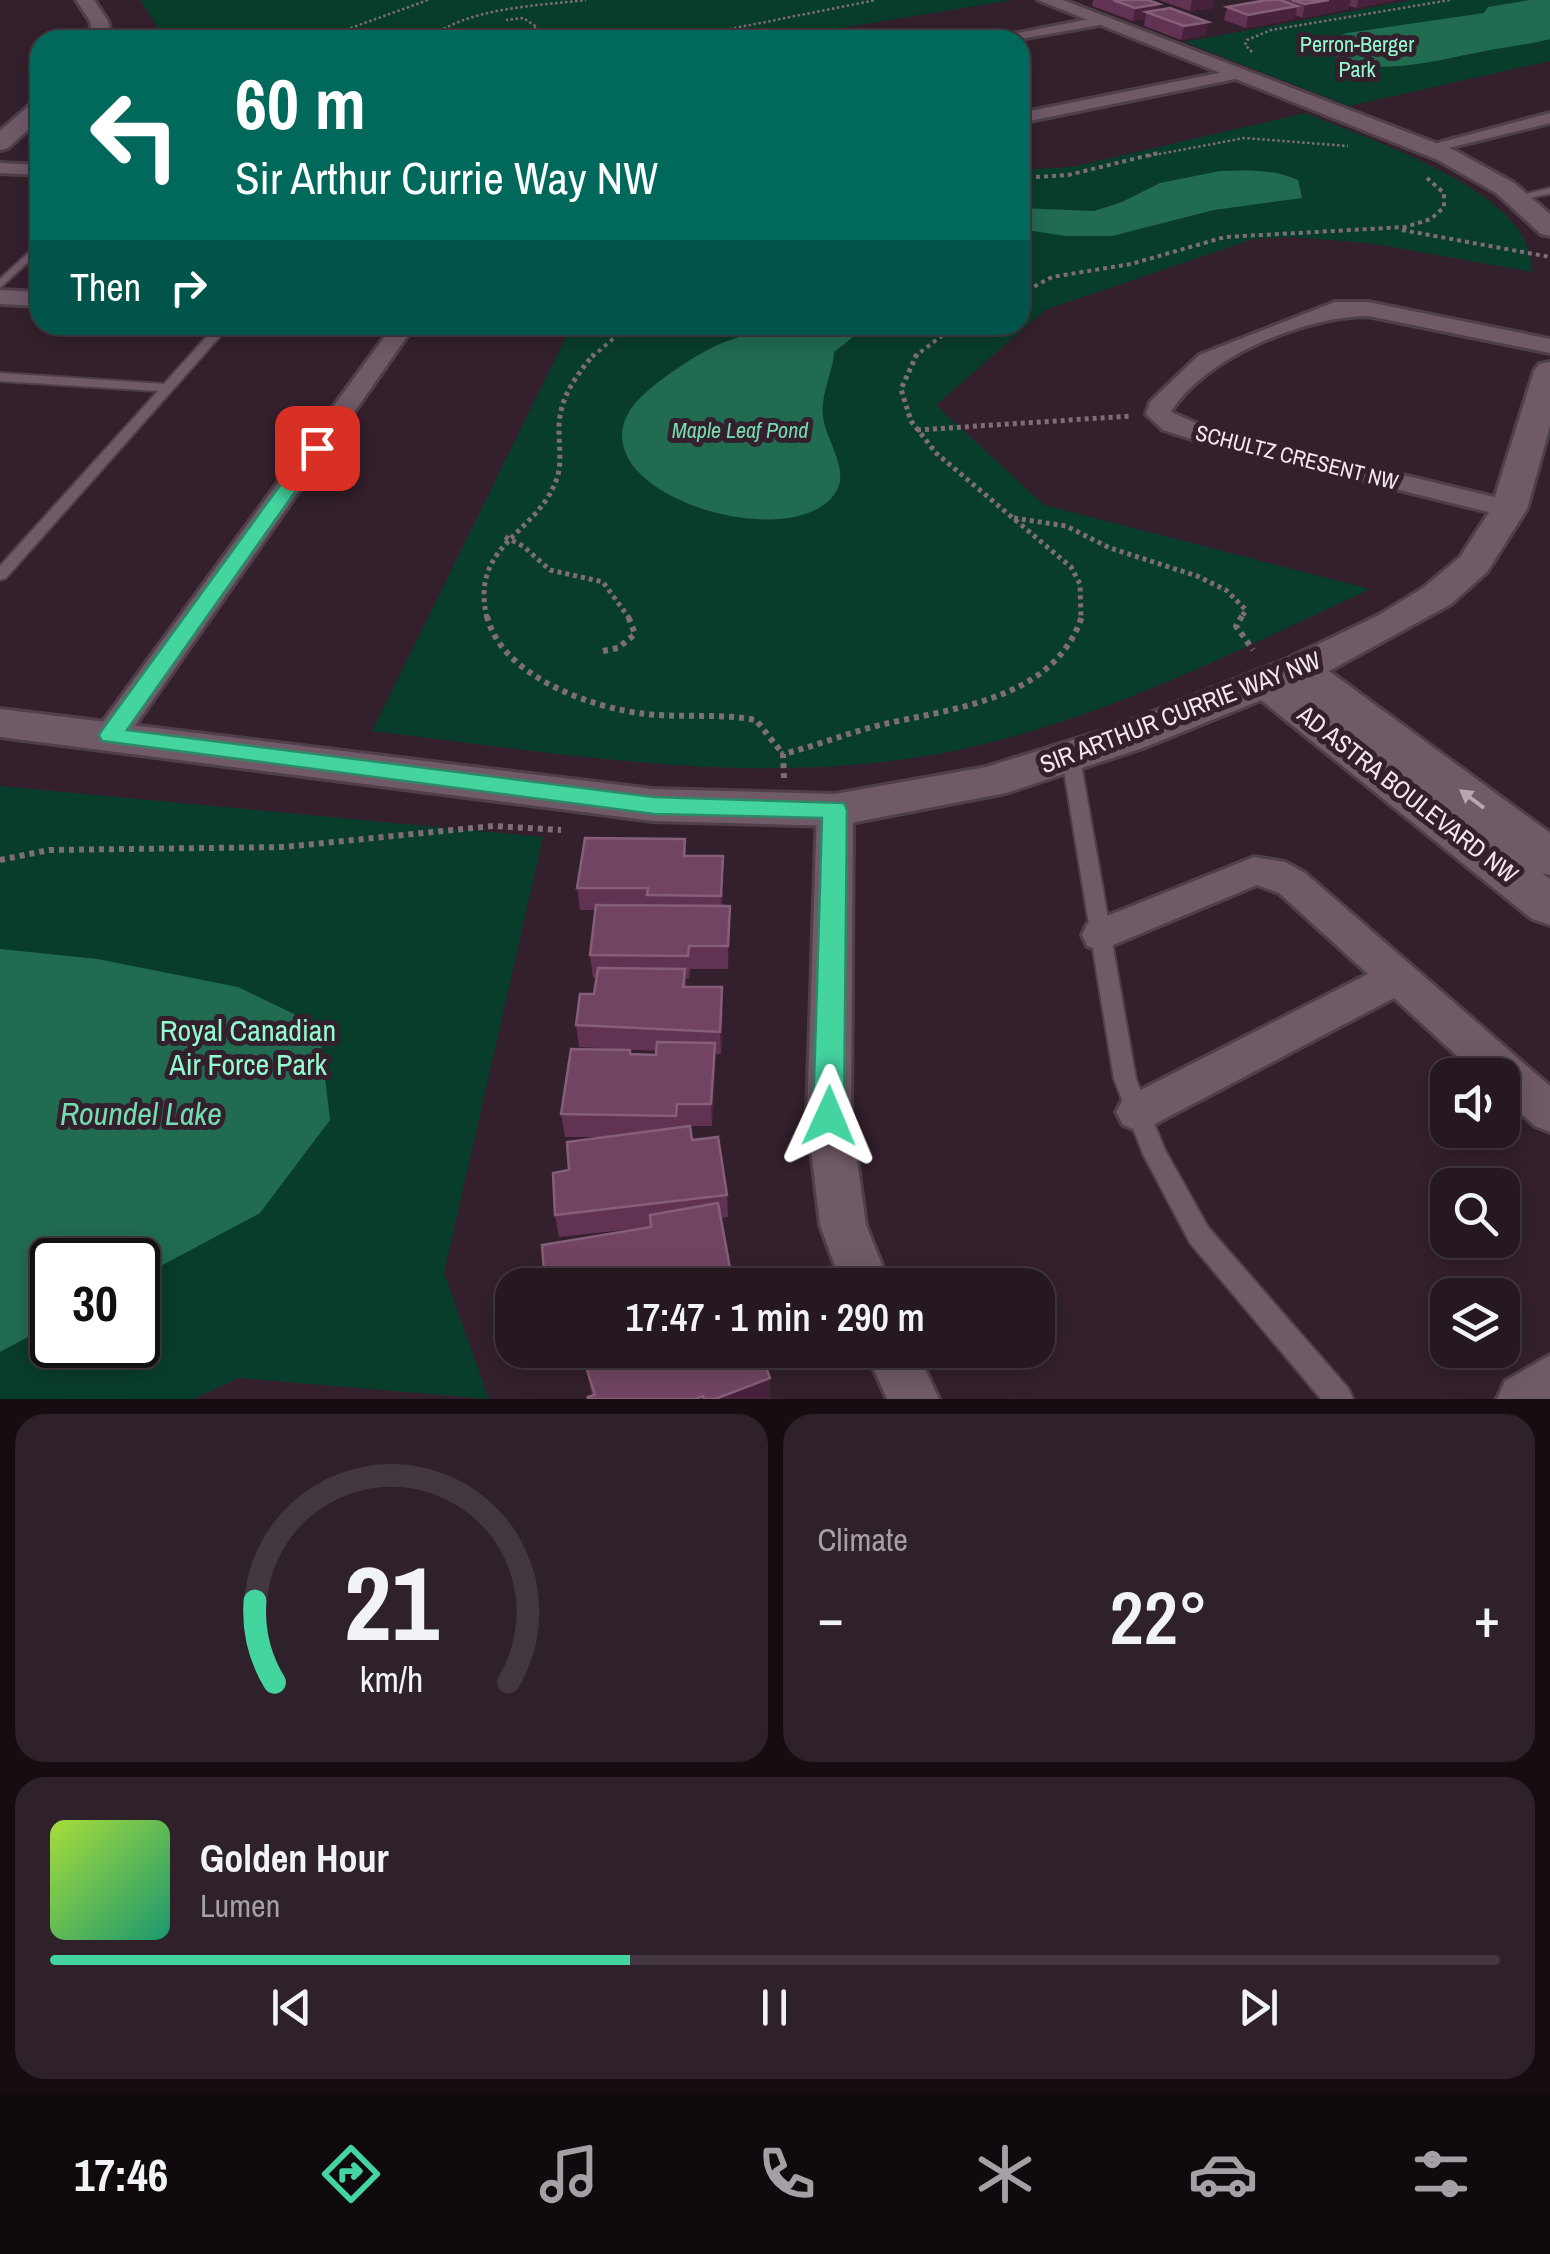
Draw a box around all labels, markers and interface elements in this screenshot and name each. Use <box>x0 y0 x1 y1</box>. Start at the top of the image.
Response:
park label: Perron-Berger Park <box>1300 29 1414 84</box>
text: 60 m <box>235 57 366 151</box>
icon: left <box>70 70 200 200</box>
text: Sir Arthur Currie Way NW <box>235 147 658 208</box>
icon: right <box>161 260 216 315</box>
text: Then <box>70 262 141 313</box>
pin <box>275 406 360 491</box>
water label: Maple Leaf Pond <box>672 415 809 445</box>
street label: SCHULTZ CRESENT NW <box>1193 417 1401 497</box>
icon: arrive <box>290 421 345 476</box>
street label: SIR ARTHUR CURRIE WAY NW <box>1035 643 1326 781</box>
street label: AD ASTRA BOULEVARD NW <box>1290 697 1526 891</box>
one-way arrow <box>1459 789 1485 810</box>
park label: Royal Canadian Air Force Park <box>160 1010 336 1084</box>
map controls <box>1430 1058 1520 1368</box>
button: sound <box>1430 1058 1520 1148</box>
position arrow <box>777 1064 881 1168</box>
water label: Roundel Lake <box>60 1092 222 1135</box>
button: search <box>1430 1168 1520 1258</box>
speed limit sign: 30 <box>30 1238 160 1368</box>
button: layers <box>1430 1278 1520 1368</box>
text: 17:47 · 1 min · 290 m <box>625 1292 925 1343</box>
text: Climate <box>818 1518 908 1561</box>
text: 21 <box>344 1532 439 1672</box>
text: 22° <box>1110 1566 1208 1667</box>
text: − <box>818 1580 844 1654</box>
text: + <box>1474 1580 1500 1654</box>
text: km/h <box>359 1655 423 1703</box>
text: Golden Hour <box>200 1833 389 1884</box>
text: Lumen <box>200 1884 280 1927</box>
icon: previous <box>264 1980 319 2035</box>
icon: pause <box>747 1980 802 2035</box>
icon: next <box>1231 1980 1286 2035</box>
icon: directions <box>316 2139 386 2209</box>
icon: music <box>534 2139 604 2209</box>
icon: phone <box>752 2139 822 2209</box>
icon: climate <box>970 2139 1040 2209</box>
icon: car <box>1188 2139 1258 2209</box>
icon: filters <box>1406 2139 1476 2209</box>
text: 17:46 <box>74 2144 168 2205</box>

